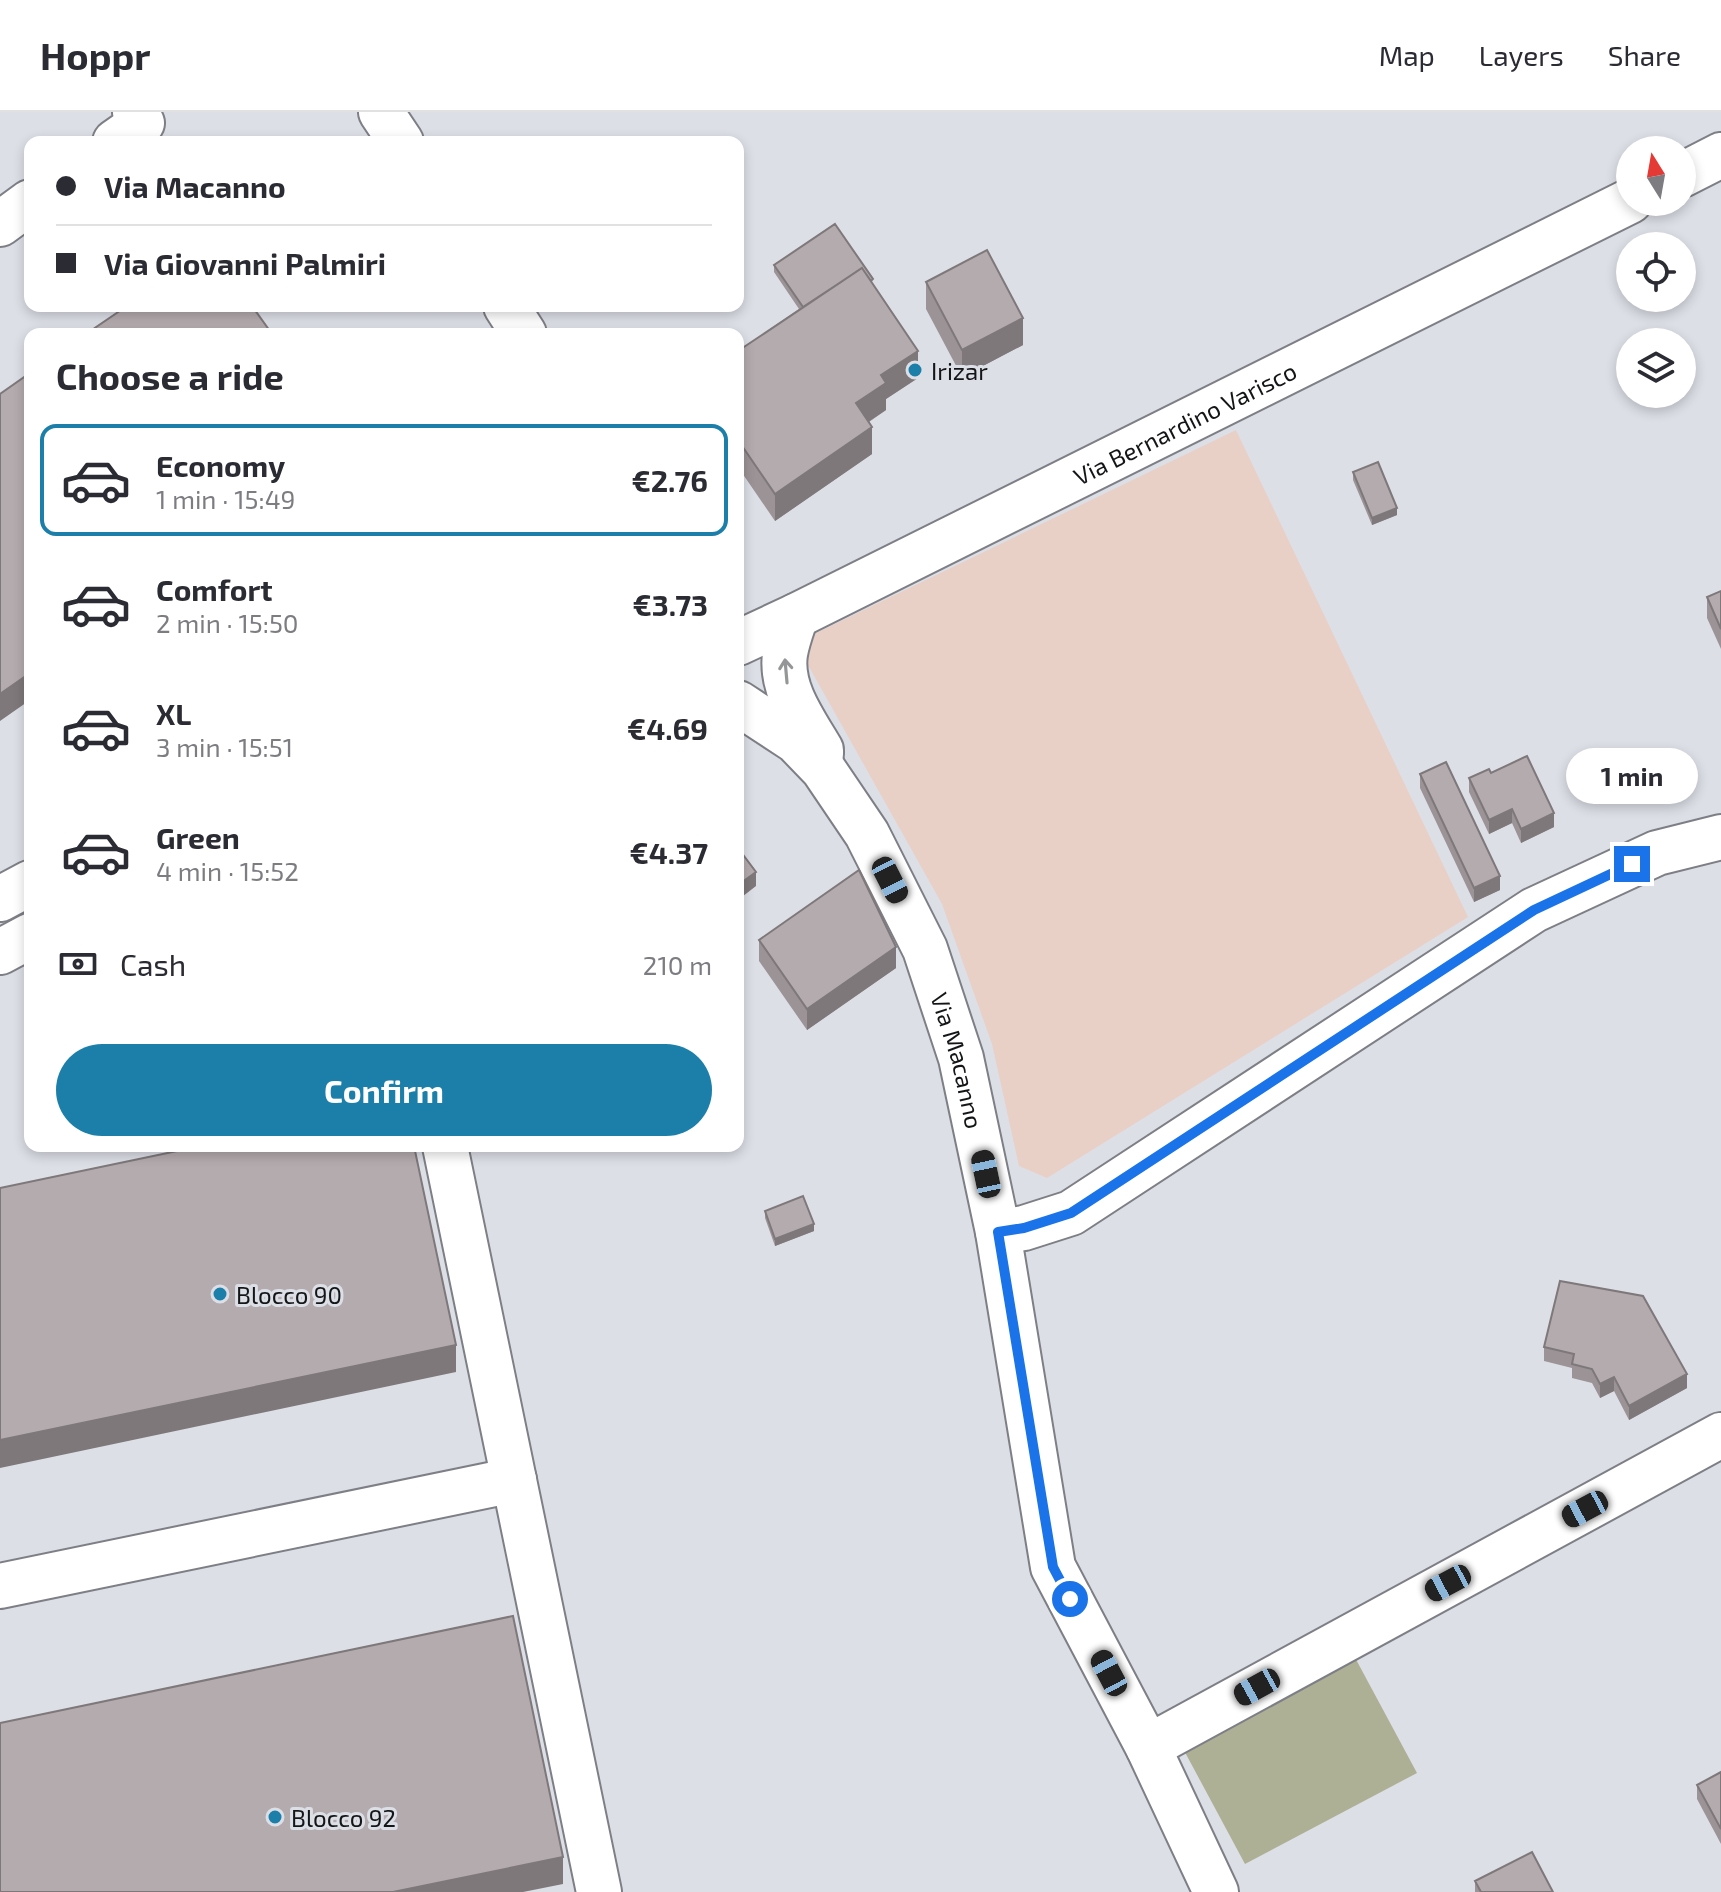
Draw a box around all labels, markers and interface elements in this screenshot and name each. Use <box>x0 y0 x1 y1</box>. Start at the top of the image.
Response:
text: Hoppr <box>40 32 151 78</box>
text: Map <box>1379 38 1435 72</box>
text: Layers <box>1479 38 1564 72</box>
text: Share <box>1608 38 1681 72</box>
north arrow <box>1616 136 1696 216</box>
map controls <box>1616 136 1696 408</box>
text: Via Macanno <box>104 168 286 204</box>
button: locate <box>1616 232 1696 312</box>
text: Via Giovanni Palmiri <box>104 245 386 281</box>
button: layers <box>1616 328 1696 408</box>
text: Choose a ride <box>56 354 284 397</box>
street label: Via Bernardino Varisco <box>1068 355 1301 490</box>
place label: Irizar <box>931 356 988 385</box>
marker: Irizar <box>906 361 924 379</box>
icon: car <box>60 444 132 516</box>
text: Economy <box>156 447 285 483</box>
text: €2.76 <box>631 462 708 498</box>
text: 1 min · 15:49 <box>156 483 296 514</box>
icon: car <box>60 568 132 640</box>
text: Comfort <box>156 571 273 607</box>
text: €3.73 <box>633 586 708 622</box>
text: 2 min · 15:50 <box>156 607 299 638</box>
one-way arrow <box>779 658 794 685</box>
icon: car <box>60 692 132 764</box>
text: XL <box>156 695 191 731</box>
text: €4.69 <box>627 710 708 746</box>
text: 3 min · 15:51 <box>156 731 293 762</box>
callout: 1 min <box>1566 748 1698 804</box>
text: 1 min <box>1601 760 1663 791</box>
icon: car <box>60 816 132 888</box>
text: Green <box>156 819 240 855</box>
text: €4.37 <box>629 834 708 870</box>
route end <box>1614 846 1650 882</box>
car <box>868 853 912 907</box>
text: 4 min · 15:52 <box>156 855 299 886</box>
icon: cash <box>56 942 100 986</box>
text: Cash <box>120 946 186 982</box>
text: 210 m <box>643 949 712 980</box>
street label: Via Macanno <box>926 989 990 1131</box>
button: Confirm <box>56 1044 712 1136</box>
car <box>969 1148 1003 1200</box>
place label: Blocco 90 <box>236 1280 342 1309</box>
marker: Blocco 90 <box>211 1285 229 1303</box>
car <box>1558 1487 1612 1531</box>
car <box>1421 1561 1475 1605</box>
route start <box>1052 1581 1088 1617</box>
car <box>1087 1646 1131 1700</box>
car <box>1230 1665 1284 1709</box>
place label: Blocco 92 <box>291 1803 396 1832</box>
marker: Blocco 92 <box>266 1808 284 1826</box>

